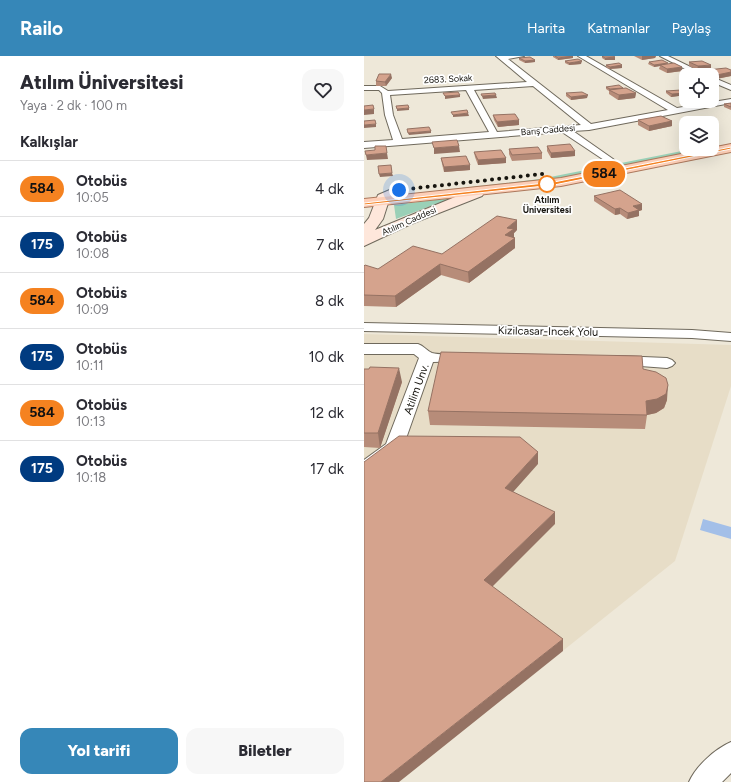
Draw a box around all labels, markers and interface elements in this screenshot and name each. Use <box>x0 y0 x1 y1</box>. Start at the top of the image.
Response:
text: Railo <box>20 17 63 40</box>
text: Harita <box>527 20 565 37</box>
text: Katmanlar <box>587 20 650 37</box>
text: Paylaş <box>672 20 711 37</box>
map controls <box>679 68 719 156</box>
button: locate <box>679 68 719 108</box>
button: heart <box>302 69 344 111</box>
text: Atılım Üniversitesi <box>20 71 184 94</box>
street label: 2683. Sokak <box>423 72 473 85</box>
text: Yaya · 2 dk · 100 m <box>20 98 127 113</box>
button: layers <box>679 116 719 156</box>
street label: Barış Caddesi <box>520 122 576 137</box>
text: Kalkışlar <box>20 133 78 151</box>
line badge: 584 <box>581 161 627 187</box>
text: 584 <box>591 165 617 182</box>
text: Otobüs <box>76 172 127 190</box>
marker: Atılım Üniversitesi <box>538 175 556 193</box>
text: 584 <box>29 180 55 197</box>
text: 4 dk <box>315 180 344 198</box>
your location <box>389 180 409 200</box>
text: 10:05 <box>76 190 109 205</box>
place label: Atılım Üniversitesi <box>523 194 571 215</box>
street label: Atılım Caddesi <box>380 204 438 237</box>
text: Otobüs <box>76 228 127 246</box>
text: 175 <box>31 236 53 253</box>
text: 7 dk <box>316 236 344 254</box>
text: 10:08 <box>76 246 109 261</box>
text: Otobüs <box>76 284 127 302</box>
text: 584 <box>29 292 55 309</box>
text: 8 dk <box>315 292 344 310</box>
text: 10:09 <box>76 302 109 317</box>
street label: Kizilcasar-Incek Yolu <box>498 324 598 339</box>
text: Otobüs <box>76 340 127 358</box>
text: 175 <box>31 348 53 365</box>
text: 10 dk <box>308 348 344 366</box>
text: 10:11 <box>76 358 104 373</box>
street label: Atilim Unv. <box>401 362 432 416</box>
text: Otobüs <box>76 396 127 414</box>
text: 584 <box>29 404 55 421</box>
text: 12 dk <box>310 404 344 422</box>
text: 10:13 <box>76 414 105 429</box>
text: Otobüs <box>76 452 127 470</box>
text: 175 <box>31 460 53 477</box>
text: 17 dk <box>310 460 344 478</box>
text: 10:18 <box>76 470 106 485</box>
button: Yol tarifi <box>20 728 178 774</box>
button: Biletler <box>186 728 344 774</box>

